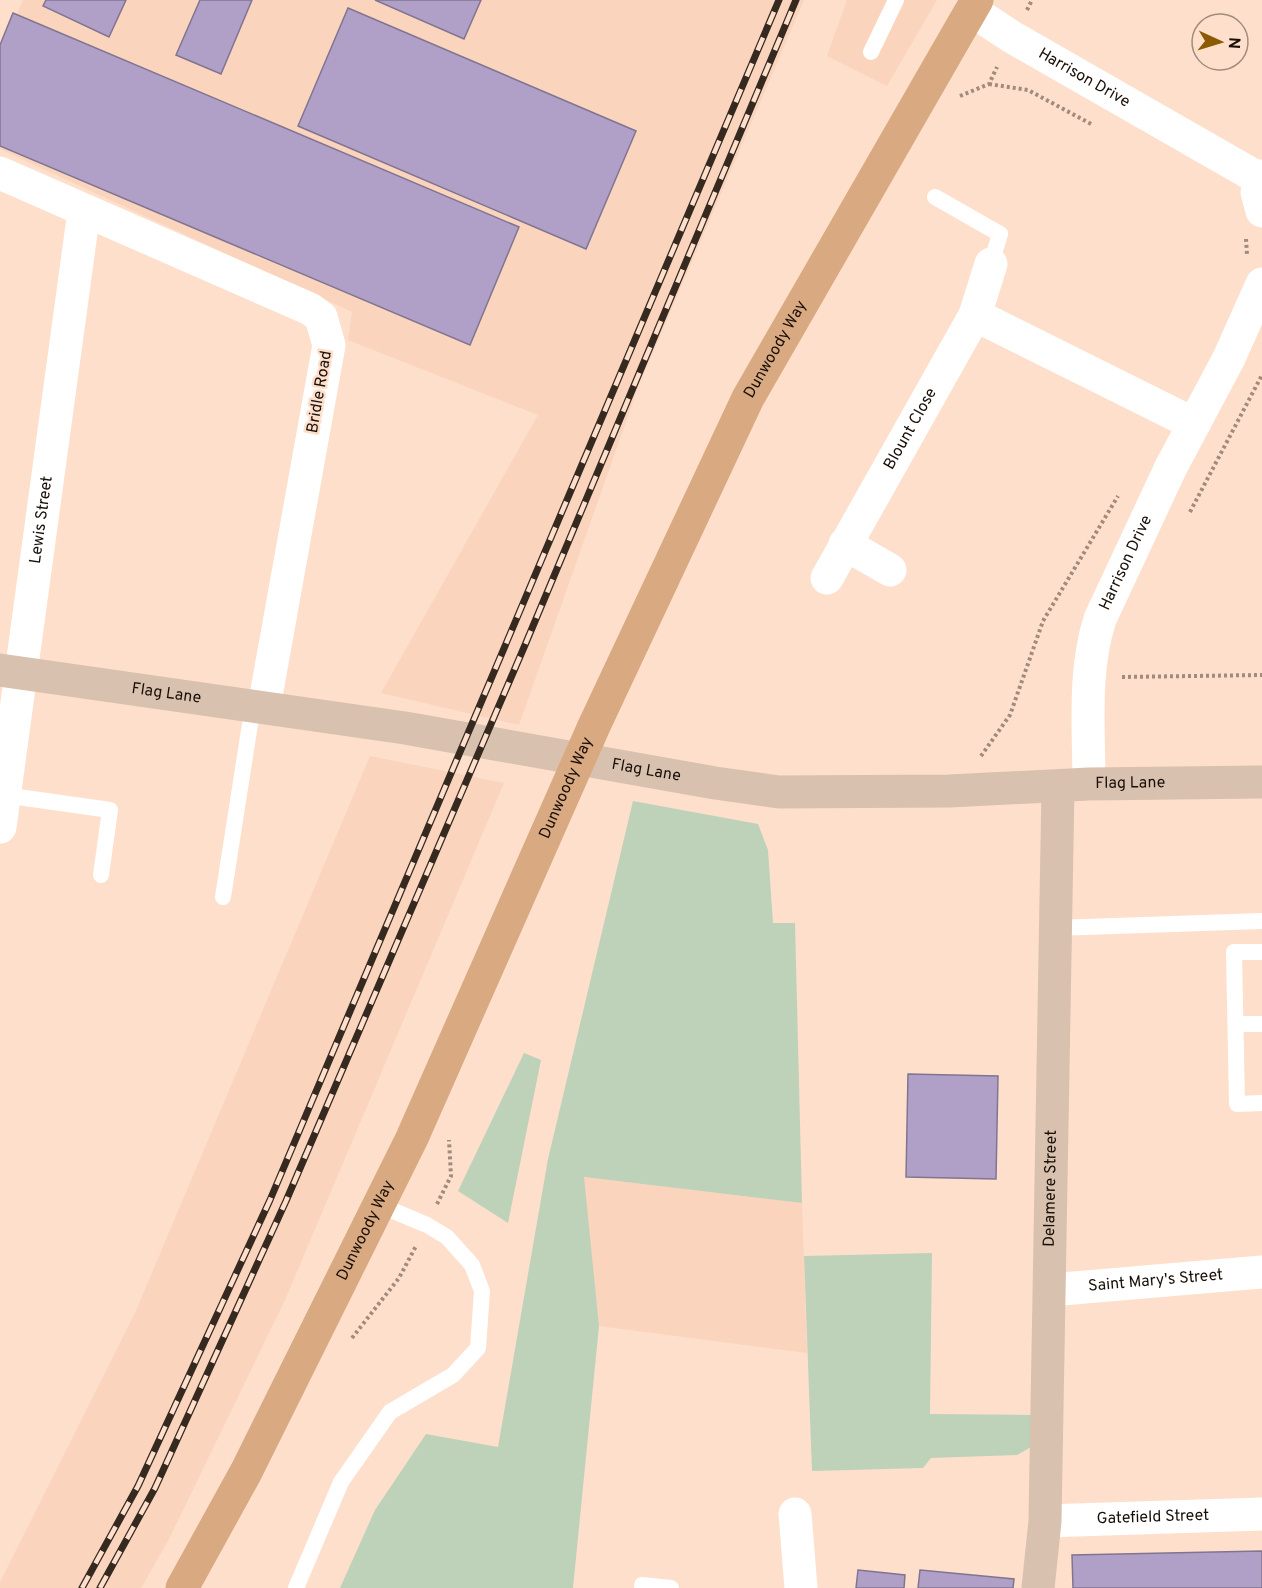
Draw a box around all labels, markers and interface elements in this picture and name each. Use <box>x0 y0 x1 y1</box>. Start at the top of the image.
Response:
north arrow <box>1190 12 1250 72</box>
text: N <box>1223 36 1243 49</box>
street label: Harrison Drive <box>1034 44 1133 112</box>
street label: Dunwoody Way <box>740 297 812 402</box>
street label: Bridle Road <box>303 349 337 435</box>
street label: Blount Close <box>880 385 942 473</box>
street label: Lewis Street <box>26 475 58 565</box>
street label: Harrison Drive <box>1095 512 1157 614</box>
street label: Flag Lane <box>130 679 202 709</box>
street label: Dunwoody Way <box>535 734 598 842</box>
street label: Flag Lane <box>610 755 682 787</box>
street label: Flag Lane <box>1095 773 1165 794</box>
street label: Delamere Street <box>1040 1130 1062 1247</box>
street label: Dunwoody Way <box>333 1177 399 1284</box>
street label: Saint Mary's Street <box>1087 1265 1224 1297</box>
street label: Gatefield Street <box>1096 1506 1209 1529</box>

